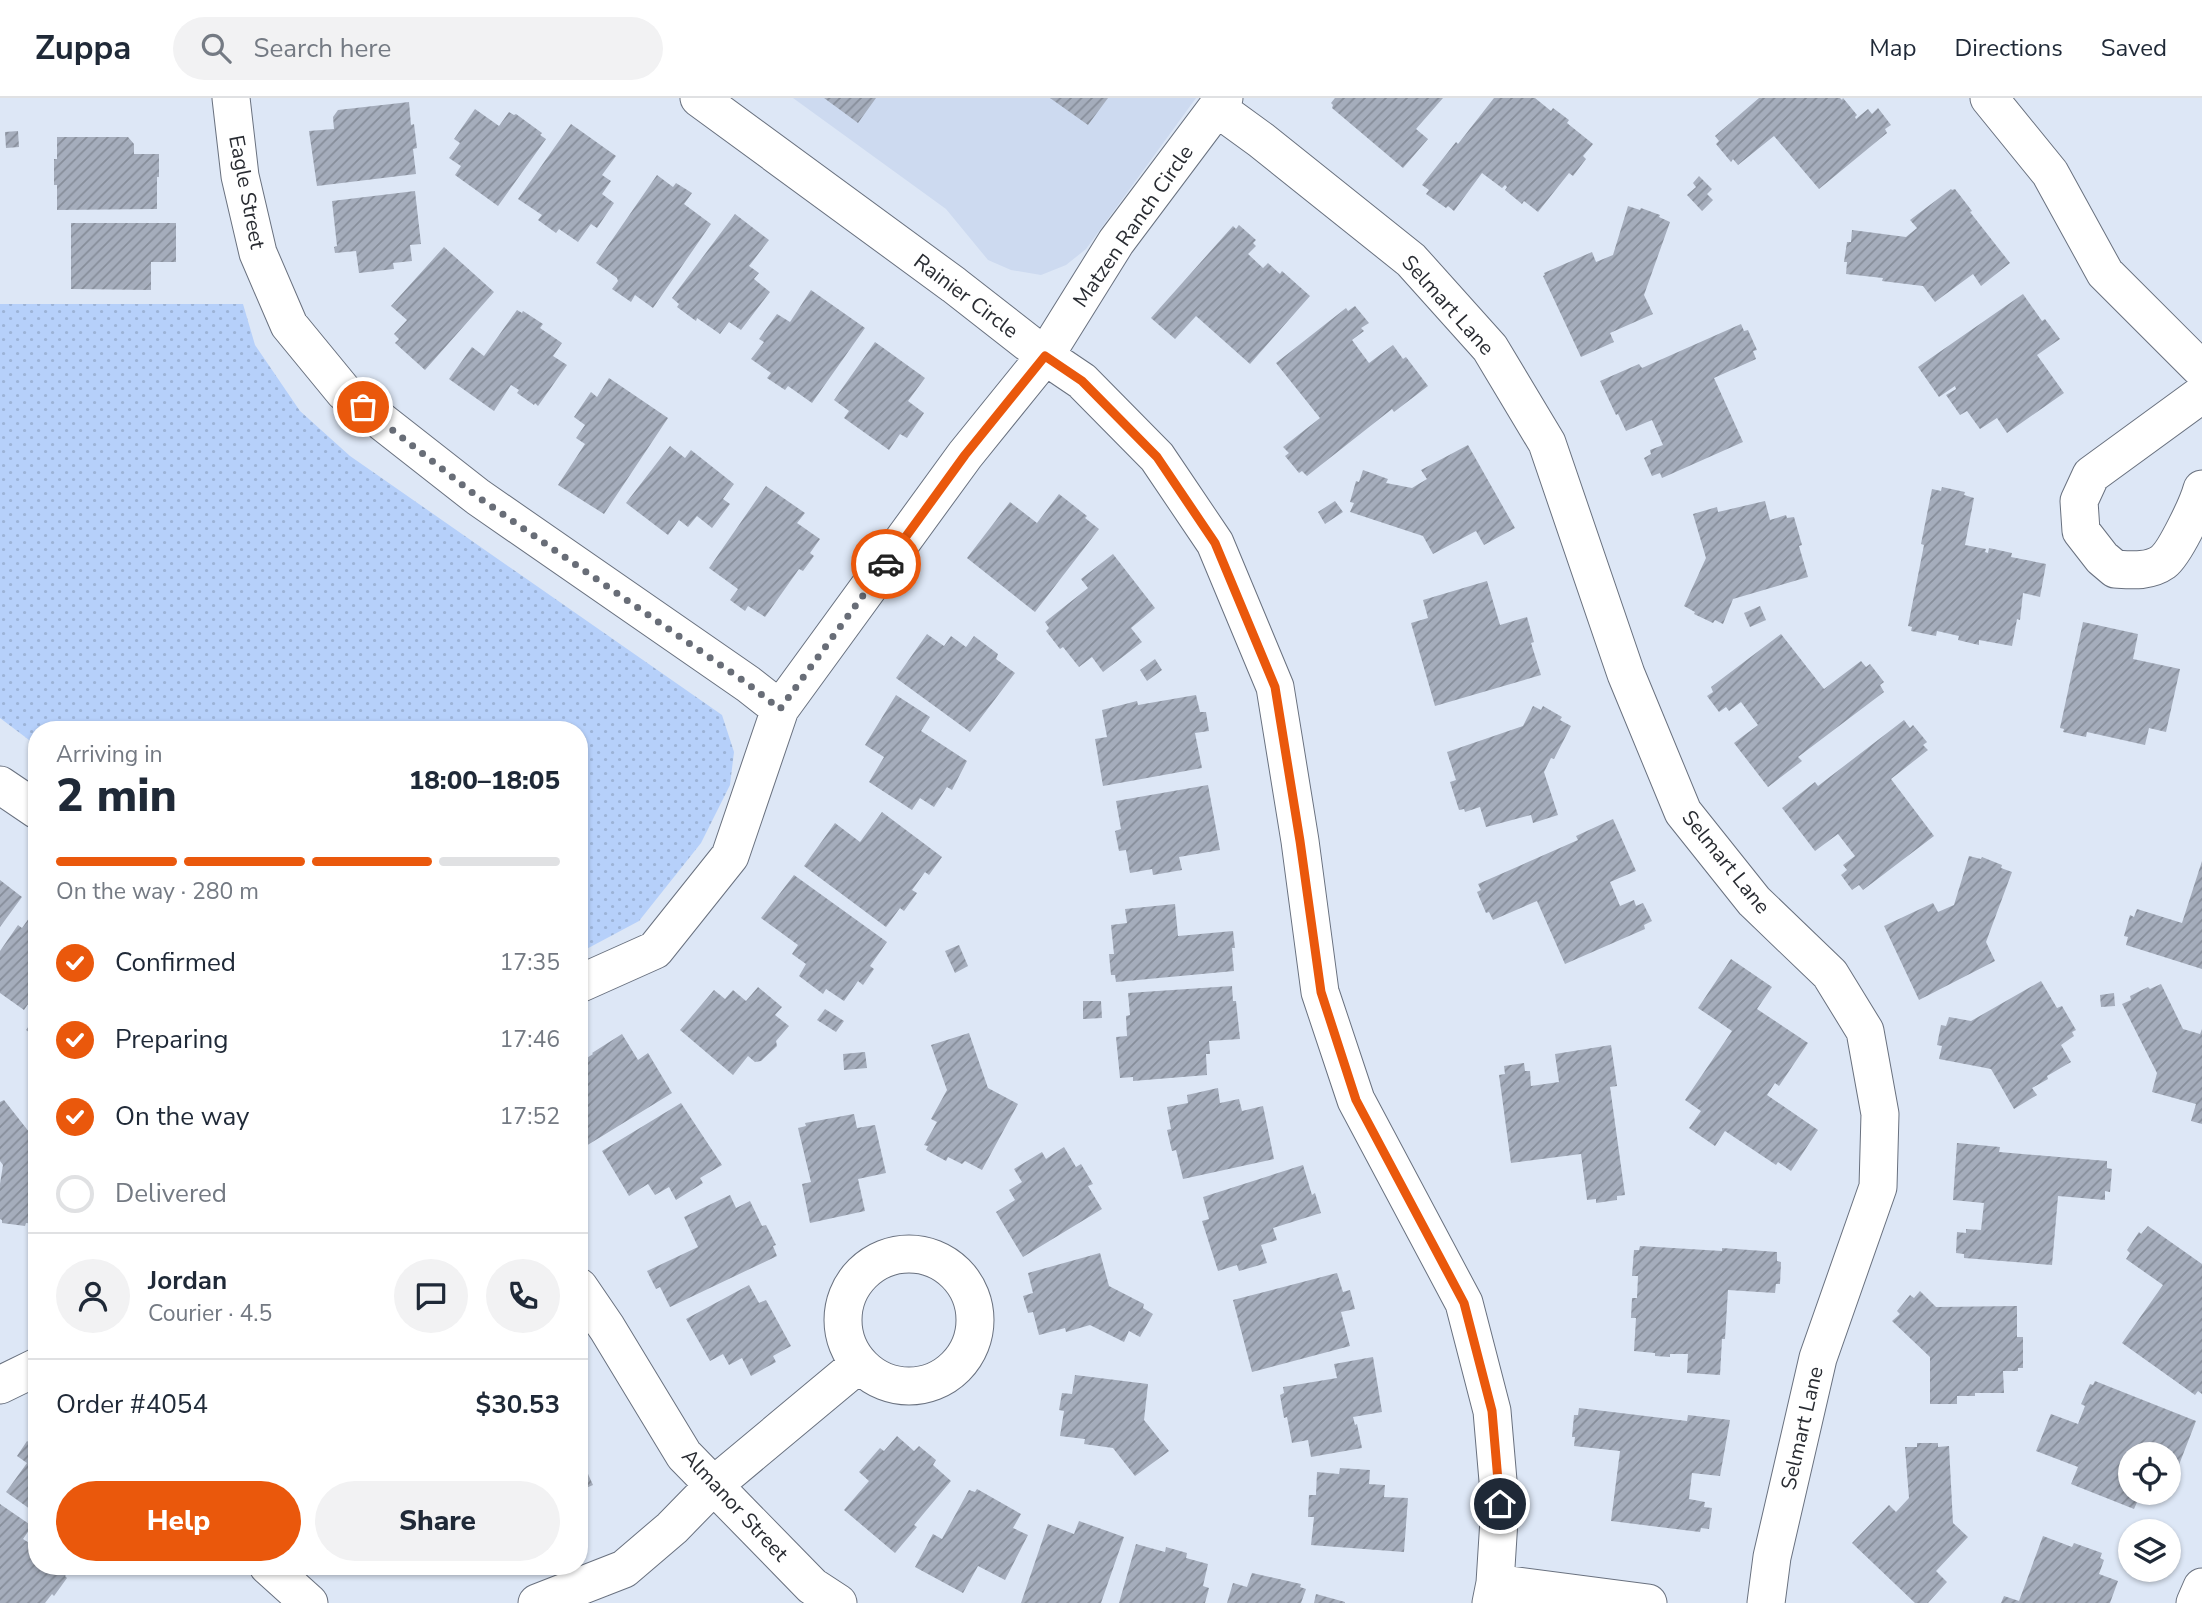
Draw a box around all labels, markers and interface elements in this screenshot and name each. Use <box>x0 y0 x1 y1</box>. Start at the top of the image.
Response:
search box <box>173 17 663 80</box>
text: Zuppa <box>35 26 131 71</box>
icon: search <box>197 29 235 67</box>
text: Search here <box>253 31 391 66</box>
text: Map <box>1869 32 1916 64</box>
text: Directions <box>1954 32 2063 64</box>
text: Saved <box>2101 32 2167 64</box>
street label: Eagle Street <box>222 133 272 252</box>
street label: Matzen Ranch Circle <box>1066 139 1200 313</box>
street label: Rainier Circle <box>908 247 1024 345</box>
street label: Selmart Lane <box>1395 249 1501 361</box>
pin <box>333 377 393 437</box>
icon: bag <box>344 388 382 426</box>
courier <box>851 529 921 599</box>
icon: car <box>867 545 905 583</box>
text: Arriving in <box>56 739 163 770</box>
text: 18:00–18:05 <box>409 763 560 798</box>
text: 2 min <box>56 764 177 827</box>
street label: Selmart Lane <box>1676 804 1776 920</box>
text: On the way · 280 m <box>56 876 259 907</box>
icon: check <box>56 944 94 982</box>
text: Confirmed <box>115 945 236 980</box>
text: 17:35 <box>500 947 560 978</box>
icon: check <box>56 1021 94 1059</box>
text: Preparing <box>115 1022 228 1057</box>
text: 17:46 <box>500 1024 560 1055</box>
icon: check <box>56 1098 94 1136</box>
text: On the way <box>115 1099 249 1134</box>
text: 17:52 <box>500 1101 560 1132</box>
text: Delivered <box>115 1176 227 1211</box>
button: person <box>56 1259 130 1333</box>
button: chat <box>394 1259 468 1333</box>
button: phone <box>486 1259 560 1333</box>
text: Jordan <box>148 1263 227 1298</box>
text: Courier · 4.5 <box>148 1298 272 1329</box>
street label: Selmart Lane <box>1774 1364 1830 1492</box>
text: Order #4054 <box>56 1387 208 1422</box>
text: $30.53 <box>476 1387 560 1422</box>
map controls <box>2118 1442 2181 1582</box>
button: locate <box>2118 1442 2181 1505</box>
street label: Almanor Street <box>676 1443 795 1568</box>
pin <box>1470 1474 1530 1534</box>
button: Help <box>56 1481 301 1561</box>
button: Share <box>315 1481 560 1561</box>
icon: home <box>1481 1485 1519 1523</box>
button: layers <box>2118 1519 2181 1582</box>

